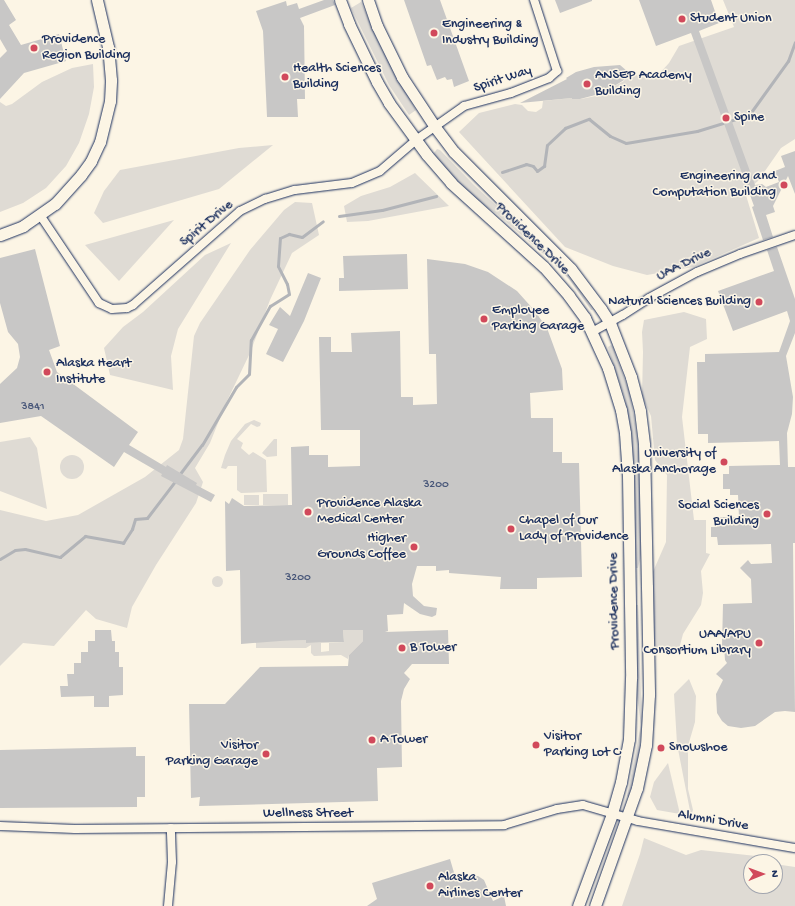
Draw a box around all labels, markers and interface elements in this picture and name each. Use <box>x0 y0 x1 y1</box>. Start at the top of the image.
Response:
place label: Student Union <box>690 11 772 27</box>
marker: Student Union <box>677 14 687 24</box>
place label: Engineering & Industry Building <box>442 17 539 50</box>
marker: Engineering & Industry Building <box>429 28 439 38</box>
place label: Providence Region Building <box>42 32 130 64</box>
marker: Providence Region Building <box>29 43 39 53</box>
place label: Health Sciences Building <box>293 61 381 94</box>
street label: Spirit Way <box>472 63 534 97</box>
place label: ANSEP Academy Building <box>595 68 692 100</box>
marker: Health Sciences Building <box>280 72 290 82</box>
marker: ANSEP Academy Building <box>582 79 592 89</box>
place label: Spine <box>734 110 764 126</box>
marker: Spine <box>721 113 731 123</box>
place label: Engineering and Computation Building <box>653 169 776 202</box>
marker: Engineering and Computation Building <box>779 180 789 190</box>
street label: Spirit Drive <box>177 197 237 251</box>
street label: Providence Drive <box>491 199 573 279</box>
street label: UAA Drive <box>654 245 714 285</box>
place label: Natural Sciences Building <box>608 294 751 310</box>
marker: Natural Sciences Building <box>754 297 764 307</box>
place label: Employee Parking Garage <box>492 303 584 336</box>
marker: Employee Parking Garage <box>479 314 489 324</box>
place label: Alaska Heart Institute <box>56 356 131 388</box>
marker: Alaska Heart Institute <box>41 366 53 378</box>
house number: 3841 <box>21 401 45 415</box>
place label: University of Alaska Anchorage <box>612 446 716 478</box>
marker: University of Alaska Anchorage <box>719 457 729 467</box>
house number: 3200 <box>423 479 449 493</box>
place label: Providence Alaska Medical Center <box>317 496 422 528</box>
place label: Social Sciences Building <box>678 498 759 530</box>
marker: Providence Alaska Medical Center <box>302 506 314 518</box>
marker: Social Sciences Building <box>762 509 772 519</box>
place label: Chapel of Our Lady of Providence <box>519 513 628 546</box>
marker: Chapel of Our Lady of Providence <box>506 524 516 534</box>
place label: Higher Grounds Coffee <box>317 531 406 564</box>
marker: Higher Grounds Coffee <box>409 542 419 552</box>
street label: Providence Drive <box>606 552 624 650</box>
house number: 3200 <box>285 572 311 586</box>
place label: UAA/APU Consortium Library <box>643 627 751 660</box>
marker: UAA/APU Consortium Library <box>754 638 764 648</box>
place label: B Tower <box>410 640 456 656</box>
marker: B Tower <box>397 643 407 653</box>
place label: Visitor Parking Lot C <box>544 729 621 762</box>
place label: A Tower <box>380 732 427 748</box>
marker: A Tower <box>367 735 377 745</box>
place label: Visitor Parking Garage <box>166 738 258 770</box>
marker: Visitor Parking Lot C <box>531 740 541 750</box>
place label: Snowshoe <box>669 740 727 756</box>
marker: Snowshoe <box>656 743 666 753</box>
marker: Visitor Parking Garage <box>261 749 271 759</box>
street label: Wellness Street <box>263 806 353 822</box>
street label: Alumni Drive <box>676 807 750 835</box>
north arrow <box>743 854 783 894</box>
place label: Alaska Airlines Center <box>438 870 522 902</box>
text: N <box>768 870 780 878</box>
marker: Alaska Airlines Center <box>425 881 435 891</box>

